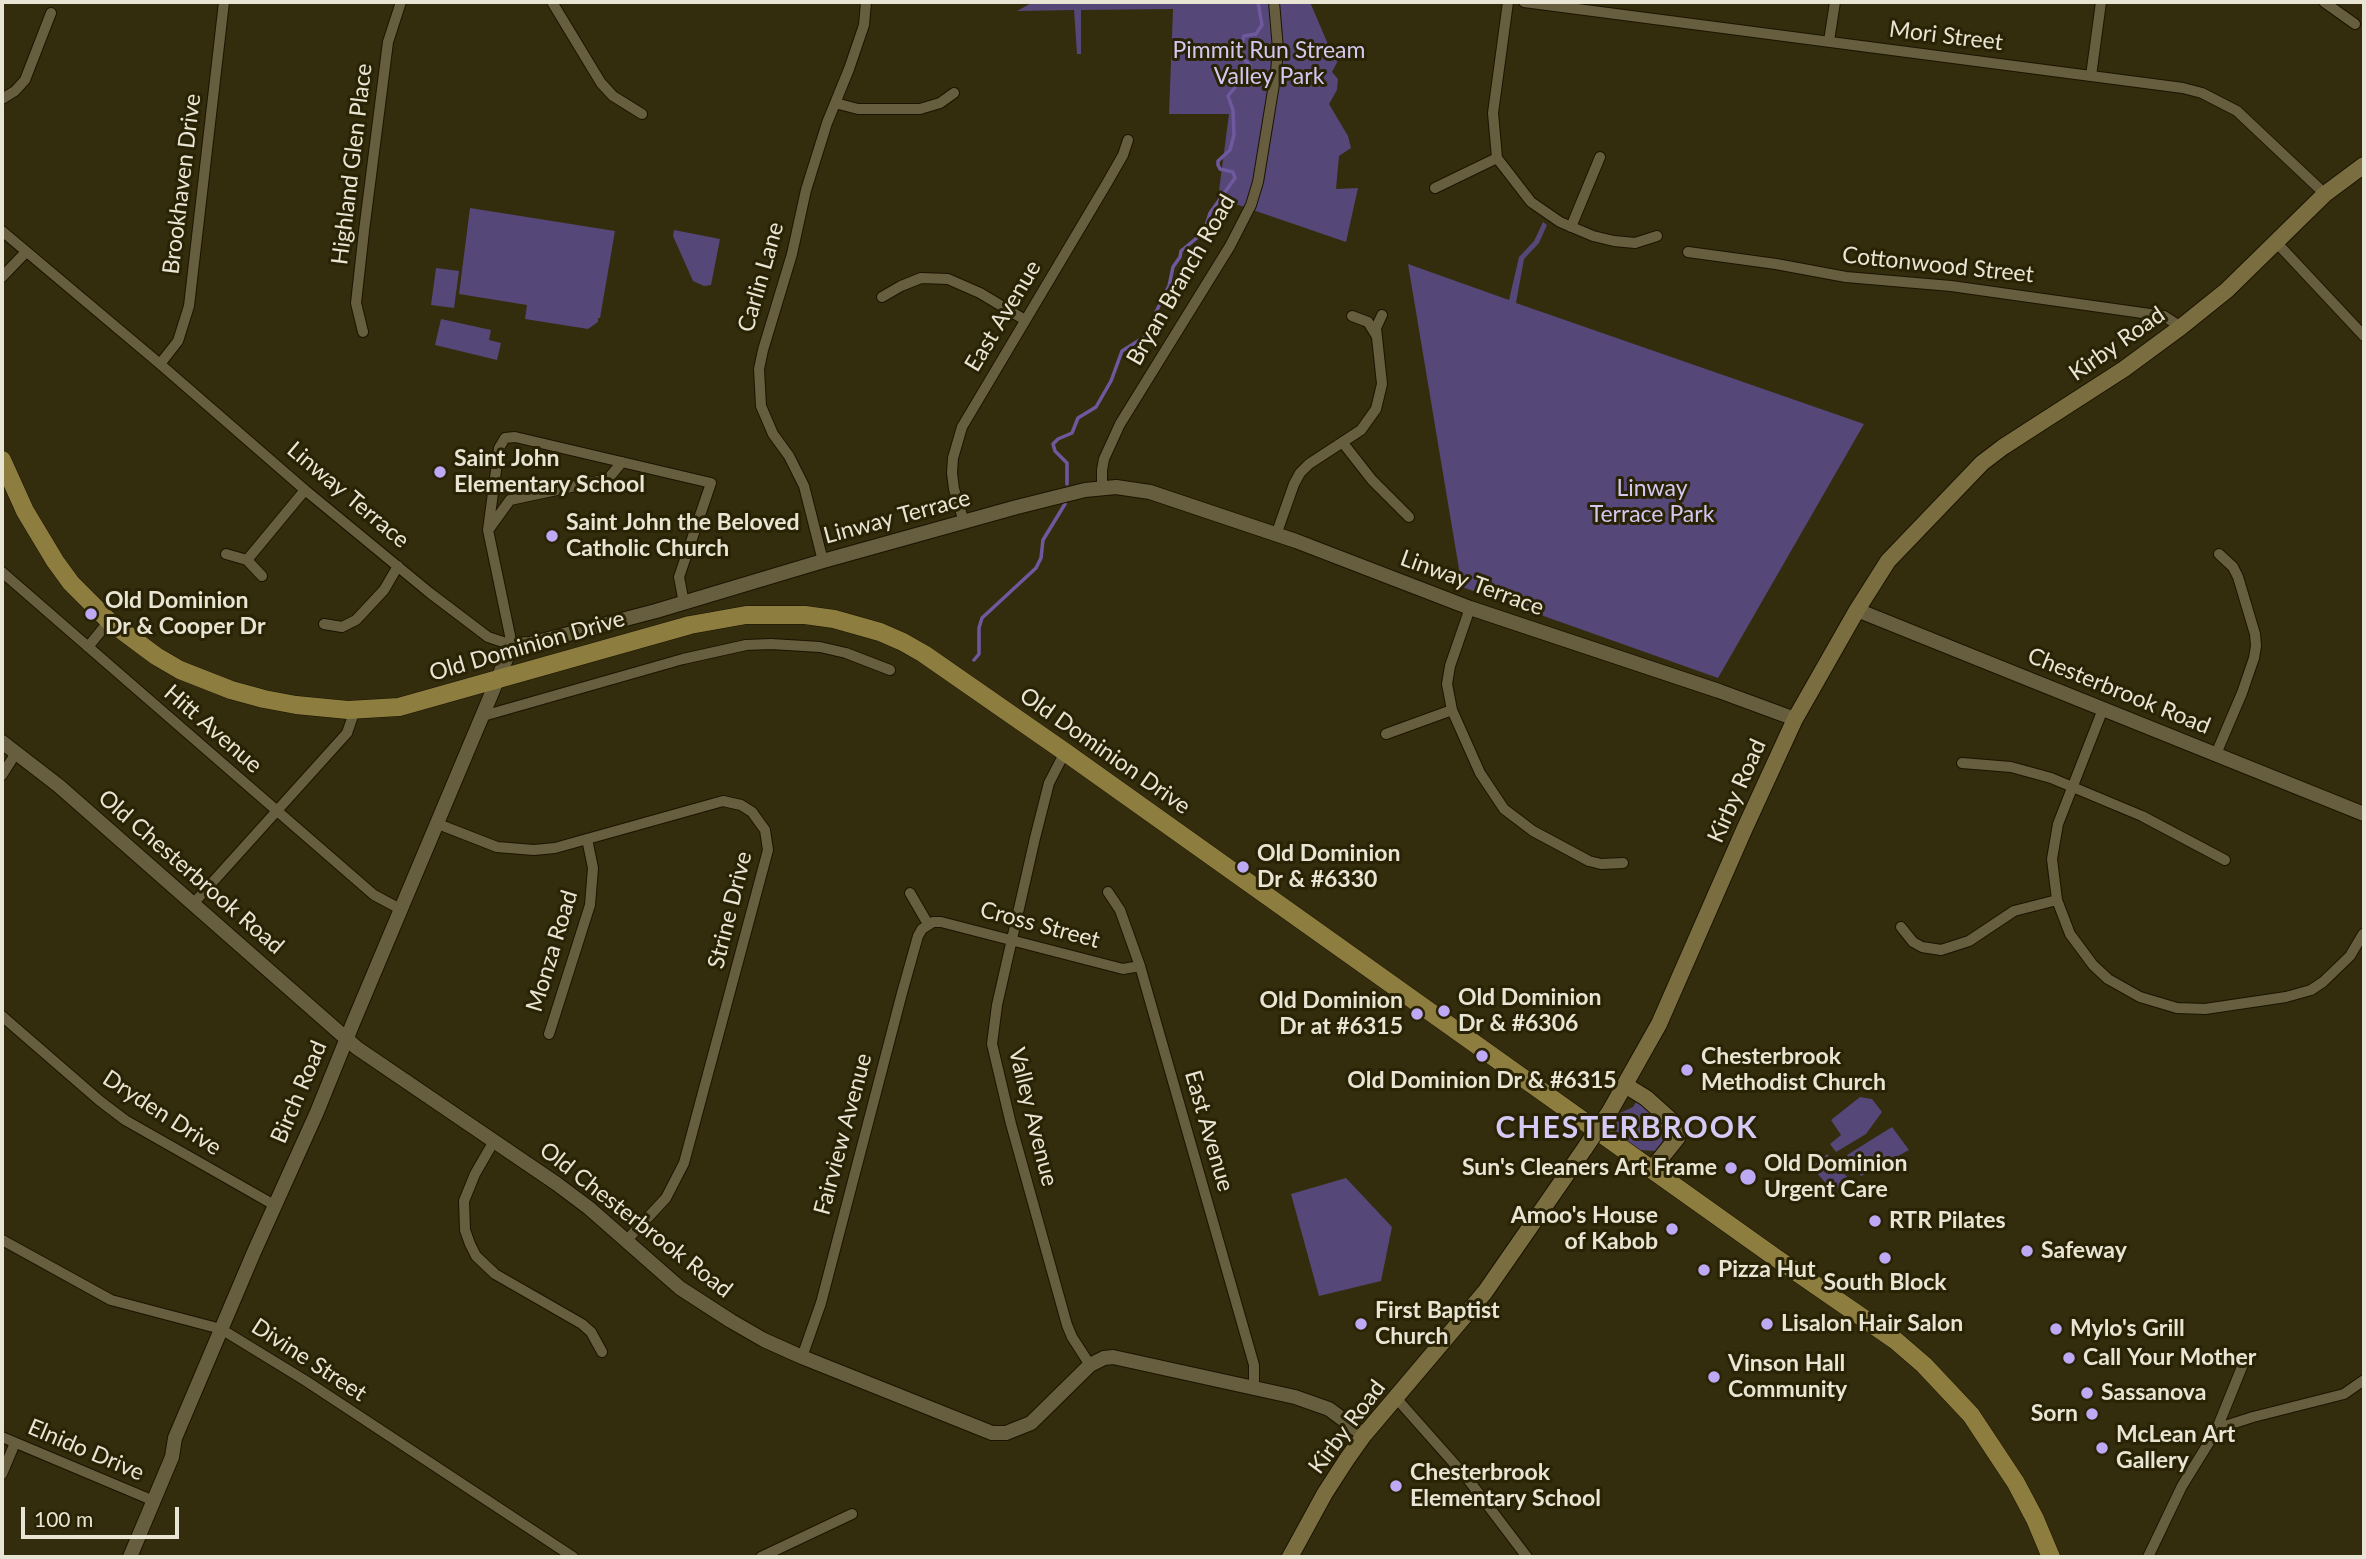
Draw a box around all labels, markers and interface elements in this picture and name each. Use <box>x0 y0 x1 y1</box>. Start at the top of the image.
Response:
street label: Mori Street <box>1888 15 2004 57</box>
park label: Pimmit Run Stream Valley Park <box>1173 37 1365 91</box>
street label: Highland Glen Place <box>326 62 378 266</box>
street label: Brookhaven Drive <box>157 92 207 276</box>
street label: Bryan Branch Road <box>1121 190 1241 370</box>
street label: Carlin Lane <box>732 219 790 335</box>
street label: Cottonwood Street <box>1841 241 2035 289</box>
street label: East Avenue <box>959 255 1047 377</box>
street label: Kirby Road <box>2064 301 2170 387</box>
street label: Linway Terrace <box>281 436 415 554</box>
place label: Saint John Elementary School <box>454 445 645 499</box>
marker: Saint John Elementary School <box>432 464 448 480</box>
park label: Linway Terrace Park <box>1590 475 1714 529</box>
street label: Linway Terrace <box>821 484 973 550</box>
place label: Saint John the Beloved Catholic Church <box>566 509 800 563</box>
marker: Saint John the Beloved Catholic Church <box>544 528 560 544</box>
street label: Linway Terrace <box>1396 544 1548 622</box>
place label: Old Dominion Dr & Cooper Dr <box>105 587 265 641</box>
street label: Old Dominion Drive <box>426 605 628 687</box>
marker: Old Dominion Dr & Cooper Dr <box>83 606 99 622</box>
street label: Chesterbrook Road <box>2024 642 2214 740</box>
street label: Hitt Avenue <box>158 679 268 779</box>
street label: Old Dominion Drive <box>1014 682 1196 820</box>
street label: Kirby Road <box>1702 735 1772 847</box>
street label: Old Chesterbrook Road <box>93 784 289 960</box>
place label: Old Dominion Dr & #6330 <box>1257 840 1400 894</box>
street label: Strine Drive <box>702 849 758 971</box>
marker: Old Dominion Dr & #6330 <box>1235 859 1251 875</box>
street label: Monza Road <box>520 887 584 1015</box>
street label: Cross Street <box>977 896 1103 954</box>
place label: Old Dominion Dr & #6306 <box>1458 984 1601 1038</box>
place label: Old Dominion Dr at #6315 <box>1260 987 1403 1041</box>
marker: Old Dominion Dr & #6306 <box>1436 1003 1452 1019</box>
marker: Old Dominion Dr at #6315 <box>1409 1006 1425 1022</box>
street label: Birch Road <box>265 1037 333 1147</box>
place label: Chesterbrook Methodist Church <box>1701 1043 1886 1097</box>
street label: Valley Avenue <box>1002 1045 1064 1189</box>
marker: Old Dominion Dr & #6315 <box>1474 1048 1490 1064</box>
street label: Fairview Avenue <box>808 1050 878 1218</box>
marker: Chesterbrook Methodist Church <box>1679 1062 1695 1078</box>
street label: Dryden Drive <box>98 1064 226 1162</box>
street label: East Avenue <box>1179 1067 1239 1195</box>
place label: Old Dominion Dr & #6315 <box>1347 1067 1617 1095</box>
district label: CHESTERBROOK <box>1497 1110 1757 1146</box>
street label: Old Chesterbrook Road <box>534 1136 738 1304</box>
place label: Old Dominion Urgent Care <box>1764 1150 1907 1204</box>
place label: Sun's Cleaners Art Frame <box>1462 1154 1717 1182</box>
marker: Sun's Cleaners Art Frame <box>1723 1160 1739 1176</box>
marker: Old Dominion Urgent Care <box>1738 1167 1758 1187</box>
place label: Amoo's House of Kabob <box>1511 1202 1658 1256</box>
place label: RTR Pilates <box>1889 1207 2006 1235</box>
marker: RTR Pilates <box>1867 1213 1883 1229</box>
marker: Amoo's House of Kabob <box>1664 1221 1680 1237</box>
place label: Safeway <box>2041 1237 2127 1265</box>
marker: Safeway <box>2019 1243 2035 1259</box>
marker: South Block <box>1877 1250 1893 1266</box>
place label: Pizza Hut <box>1718 1256 1815 1284</box>
marker: Pizza Hut <box>1696 1262 1712 1278</box>
place label: South Block <box>1823 1269 1947 1297</box>
place label: First Baptist Church <box>1375 1297 1500 1351</box>
place label: Lisalon Hair Salon <box>1781 1310 1963 1338</box>
street label: Divine Street <box>246 1313 372 1407</box>
place label: Mylo's Grill <box>2070 1315 2185 1343</box>
marker: First Baptist Church <box>1353 1316 1369 1332</box>
marker: Lisalon Hair Salon <box>1759 1316 1775 1332</box>
marker: Mylo's Grill <box>2048 1321 2064 1337</box>
place label: Call Your Mother <box>2083 1344 2256 1372</box>
place label: Vinson Hall Community <box>1728 1350 1847 1404</box>
marker: Call Your Mother <box>2061 1350 2077 1366</box>
marker: Vinson Hall Community <box>1706 1369 1722 1385</box>
street label: Kirby Road <box>1303 1375 1391 1479</box>
place label: Sassanova <box>2101 1379 2206 1407</box>
marker: Sassanova <box>2079 1385 2095 1401</box>
place label: Sorn <box>2031 1400 2078 1428</box>
marker: Sorn <box>2084 1406 2100 1422</box>
street label: Elnido Drive <box>24 1413 148 1487</box>
place label: McLean Art Gallery <box>2116 1421 2235 1475</box>
marker: McLean Art Gallery <box>2094 1440 2110 1456</box>
place label: Chesterbrook Elementary School <box>1410 1459 1601 1513</box>
marker: Chesterbrook Elementary School <box>1388 1478 1404 1494</box>
scale bar <box>24 1492 182 1536</box>
text: 100 m <box>34 1506 93 1531</box>

